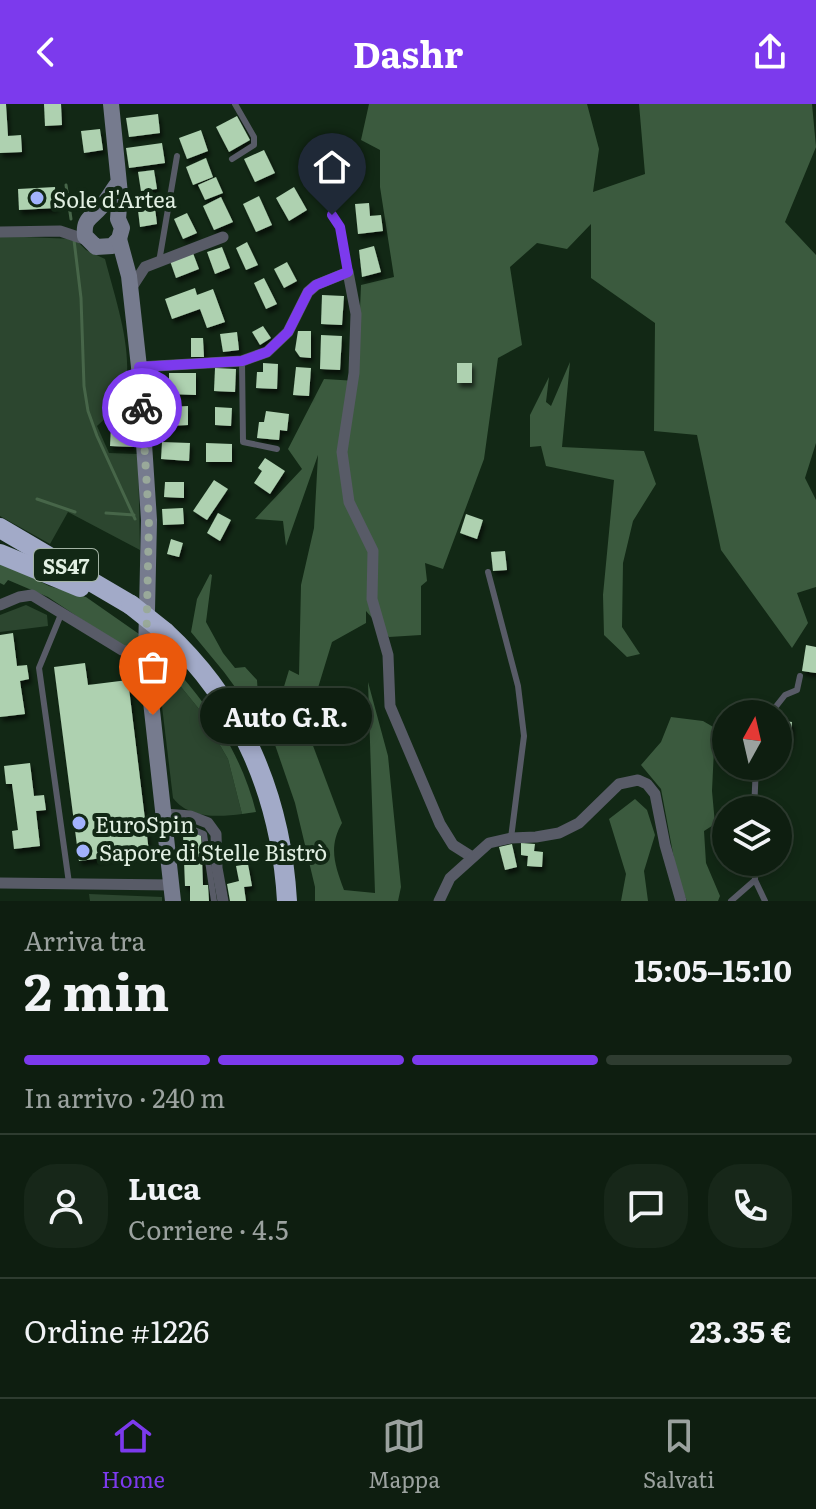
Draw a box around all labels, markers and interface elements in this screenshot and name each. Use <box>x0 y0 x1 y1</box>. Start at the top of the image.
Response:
text: Dashr <box>353 26 463 79</box>
icon: back <box>24 30 68 74</box>
icon: share <box>748 30 792 74</box>
pin <box>298 133 366 215</box>
icon: home <box>310 145 354 189</box>
place label: Sole d'Artea <box>53 182 177 215</box>
marker: Sole d'Artea <box>28 189 46 207</box>
courier <box>102 368 182 448</box>
icon: bike <box>120 386 164 430</box>
road number: SS47 <box>34 549 98 581</box>
pin <box>119 633 187 715</box>
icon: bag <box>131 645 175 689</box>
callout: Auto G.R. <box>201 687 373 743</box>
text: Auto G.R. <box>224 696 348 735</box>
north arrow <box>712 700 792 780</box>
map controls <box>712 700 792 876</box>
button: layers <box>712 796 792 876</box>
place label: EuroSpin <box>95 807 194 840</box>
marker: EuroSpin <box>70 814 88 832</box>
place label: Sapore di Stelle Bistrò <box>99 835 327 868</box>
marker: Sapore di Stelle Bistrò <box>74 842 92 860</box>
text: Arriva tra <box>24 920 146 959</box>
text: 15:05–15:10 <box>634 947 792 991</box>
text: 2 min <box>24 950 169 1027</box>
text: In arrivo · 240 m <box>24 1077 225 1116</box>
button: person <box>24 1164 108 1248</box>
button: chat <box>604 1164 688 1248</box>
button: phone <box>708 1164 792 1248</box>
text: Luca <box>128 1165 201 1209</box>
text: Corriere · 4.5 <box>128 1209 288 1248</box>
text: Ordine #1226 <box>24 1308 209 1352</box>
text: 23.35 € <box>689 1308 792 1352</box>
tab: Home <box>101 1414 165 1495</box>
tab: Mappa <box>368 1414 440 1495</box>
tab: Salvati <box>643 1414 715 1495</box>

